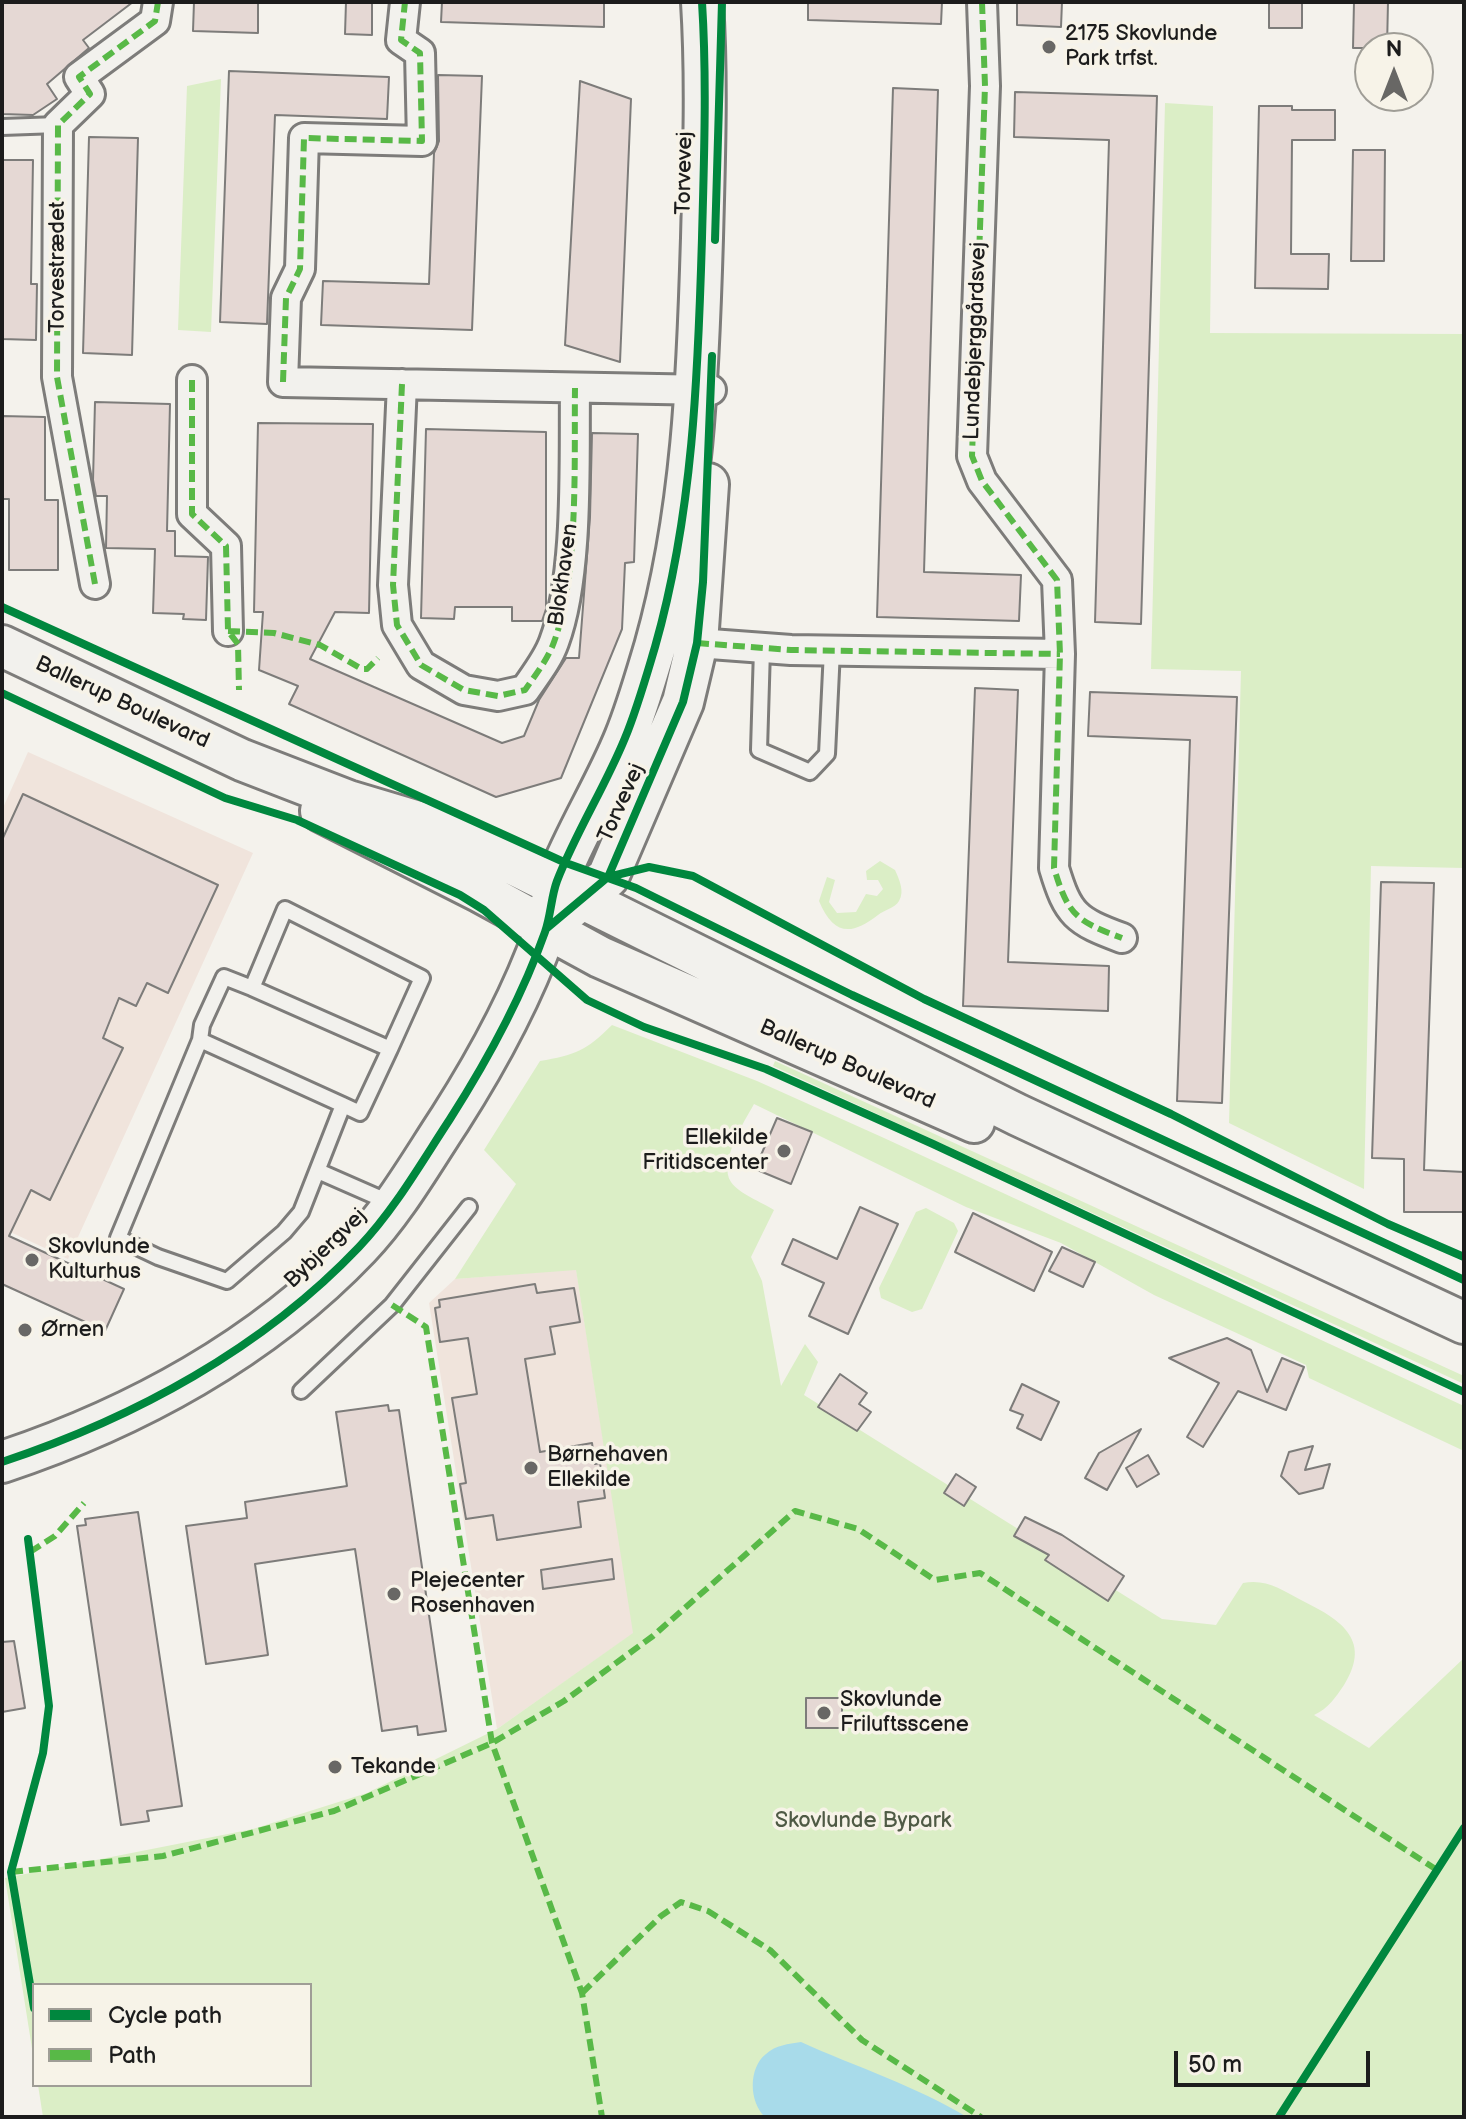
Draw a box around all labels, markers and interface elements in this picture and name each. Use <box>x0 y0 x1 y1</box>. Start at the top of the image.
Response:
place label: 2175 Skovlunde Park trfst. <box>1065 21 1217 72</box>
north arrow <box>1354 32 1434 112</box>
text: N <box>1386 36 1402 63</box>
marker: 2175 Skovlunde Park trfst. <box>1040 38 1058 56</box>
street label: Torvevej <box>671 131 699 215</box>
street label: Torvestrædet <box>45 201 71 333</box>
street label: Lundebjerggårdsvej <box>959 241 993 441</box>
street label: Blokhaven <box>544 522 584 628</box>
street label: Ballerup Boulevard <box>31 651 213 755</box>
street label: Torvevej <box>593 760 651 846</box>
street label: Ballerup Boulevard <box>755 1014 939 1116</box>
place label: Ellekilde Fritidscenter <box>642 1125 768 1176</box>
marker: Ellekilde Fritidscenter <box>775 1142 793 1160</box>
street label: Bybjergvej <box>279 1203 373 1295</box>
place label: Skovlunde Kulturhus <box>48 1234 150 1286</box>
marker: Skovlunde Kulturhus <box>23 1251 41 1269</box>
place label: Ørnen <box>41 1317 104 1343</box>
marker: Ørnen <box>16 1321 34 1339</box>
place label: Børnehaven Ellekilde <box>547 1442 668 1494</box>
marker: Børnehaven Ellekilde <box>522 1459 540 1477</box>
place label: Plejecenter Rosenhaven <box>410 1568 535 1620</box>
marker: Plejecenter Rosenhaven <box>385 1585 403 1603</box>
place label: Skovlunde Friluftsscene <box>840 1687 969 1738</box>
marker: Skovlunde Friluftsscene <box>815 1704 833 1722</box>
place label: Tekande <box>351 1754 436 1780</box>
marker: Tekande <box>326 1758 344 1776</box>
park label: Skovlunde Bypark <box>775 1808 951 1834</box>
legend <box>32 1983 312 2087</box>
text: Cycle path <box>108 2001 222 2030</box>
scale bar <box>1178 2035 1374 2085</box>
text: Path <box>108 2041 156 2070</box>
text: 50 m <box>1188 2050 1242 2079</box>

